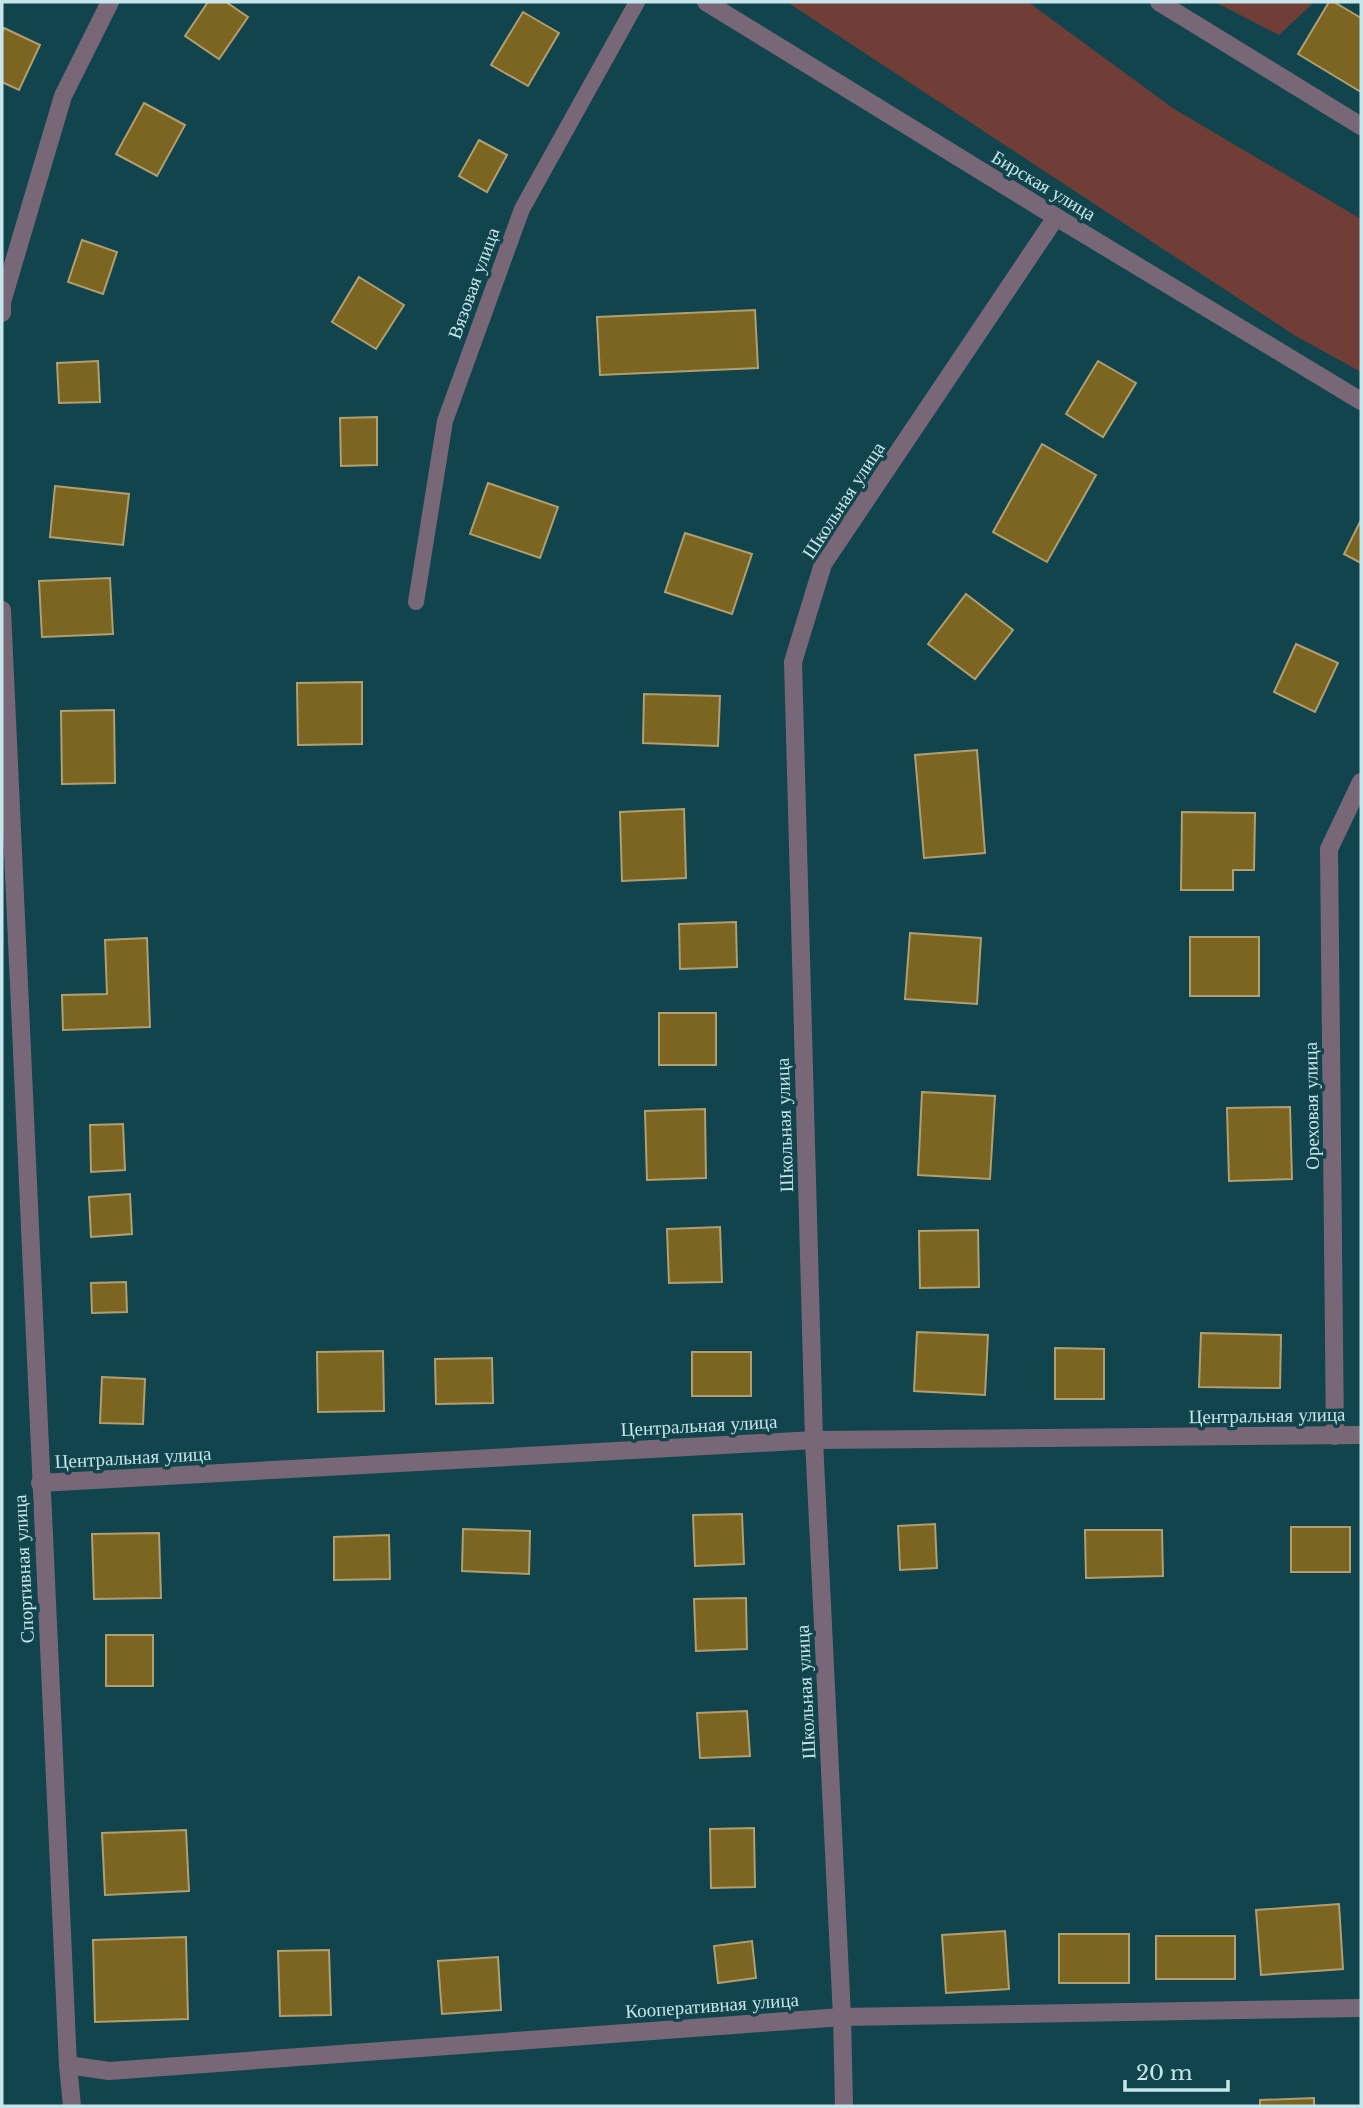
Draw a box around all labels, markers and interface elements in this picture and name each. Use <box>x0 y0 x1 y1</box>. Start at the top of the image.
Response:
street label: Бирская улица <box>987 145 1101 226</box>
street label: Вязовая улица <box>443 224 504 342</box>
street label: Школьная улица <box>797 437 890 563</box>
street label: Ореховая улица <box>1299 1041 1324 1170</box>
street label: Школьная улица <box>771 1057 798 1193</box>
street label: Центральная улица <box>1188 1403 1346 1428</box>
street label: Центральная улица <box>620 1410 778 1441</box>
street label: Центральная улица <box>54 1442 212 1473</box>
street label: Спортивная улица <box>8 1494 39 1644</box>
street label: Школьная улица <box>790 1624 821 1760</box>
street label: Кооперативная улица <box>624 1988 800 2023</box>
scale bar <box>1125 2048 1228 2092</box>
text: 20 m <box>1136 2060 1193 2086</box>

